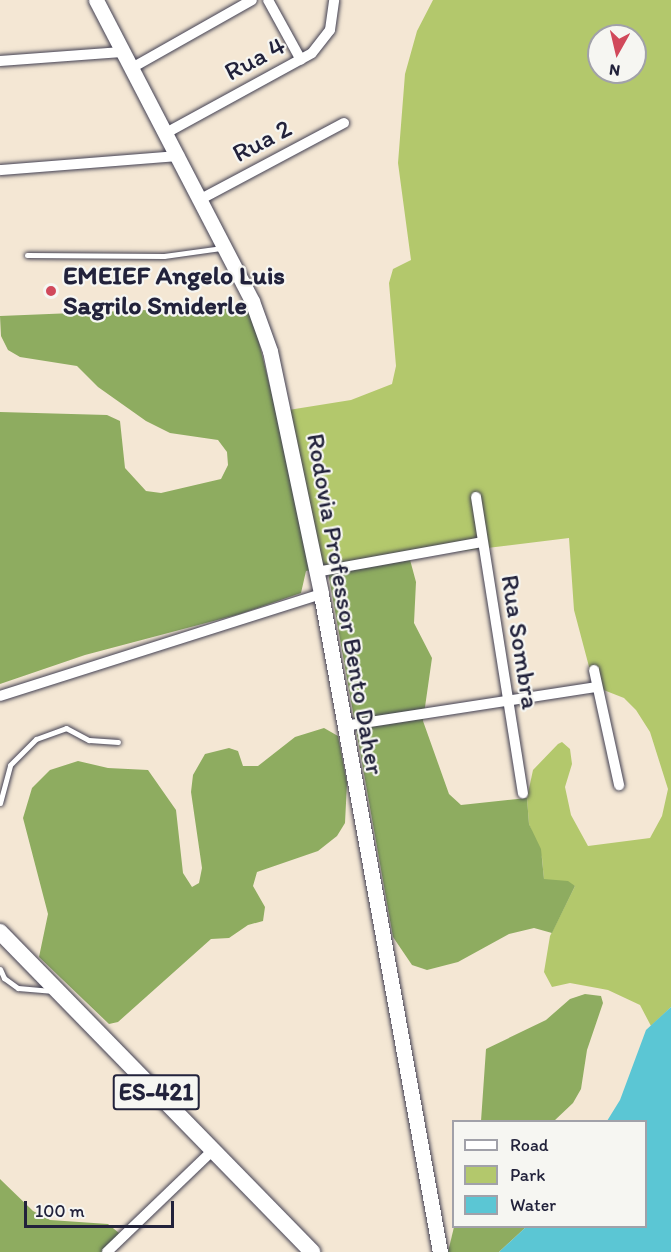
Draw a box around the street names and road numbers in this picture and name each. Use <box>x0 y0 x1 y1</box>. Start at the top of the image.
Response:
street label: Rua 4 <box>219 30 291 88</box>
street label: Rua 2 <box>227 113 297 169</box>
street label: Rodovia Professor Bento Daher <box>300 431 390 777</box>
street label: Rua Sombra <box>494 573 546 711</box>
road number: ES-421 <box>112 1071 200 1113</box>

